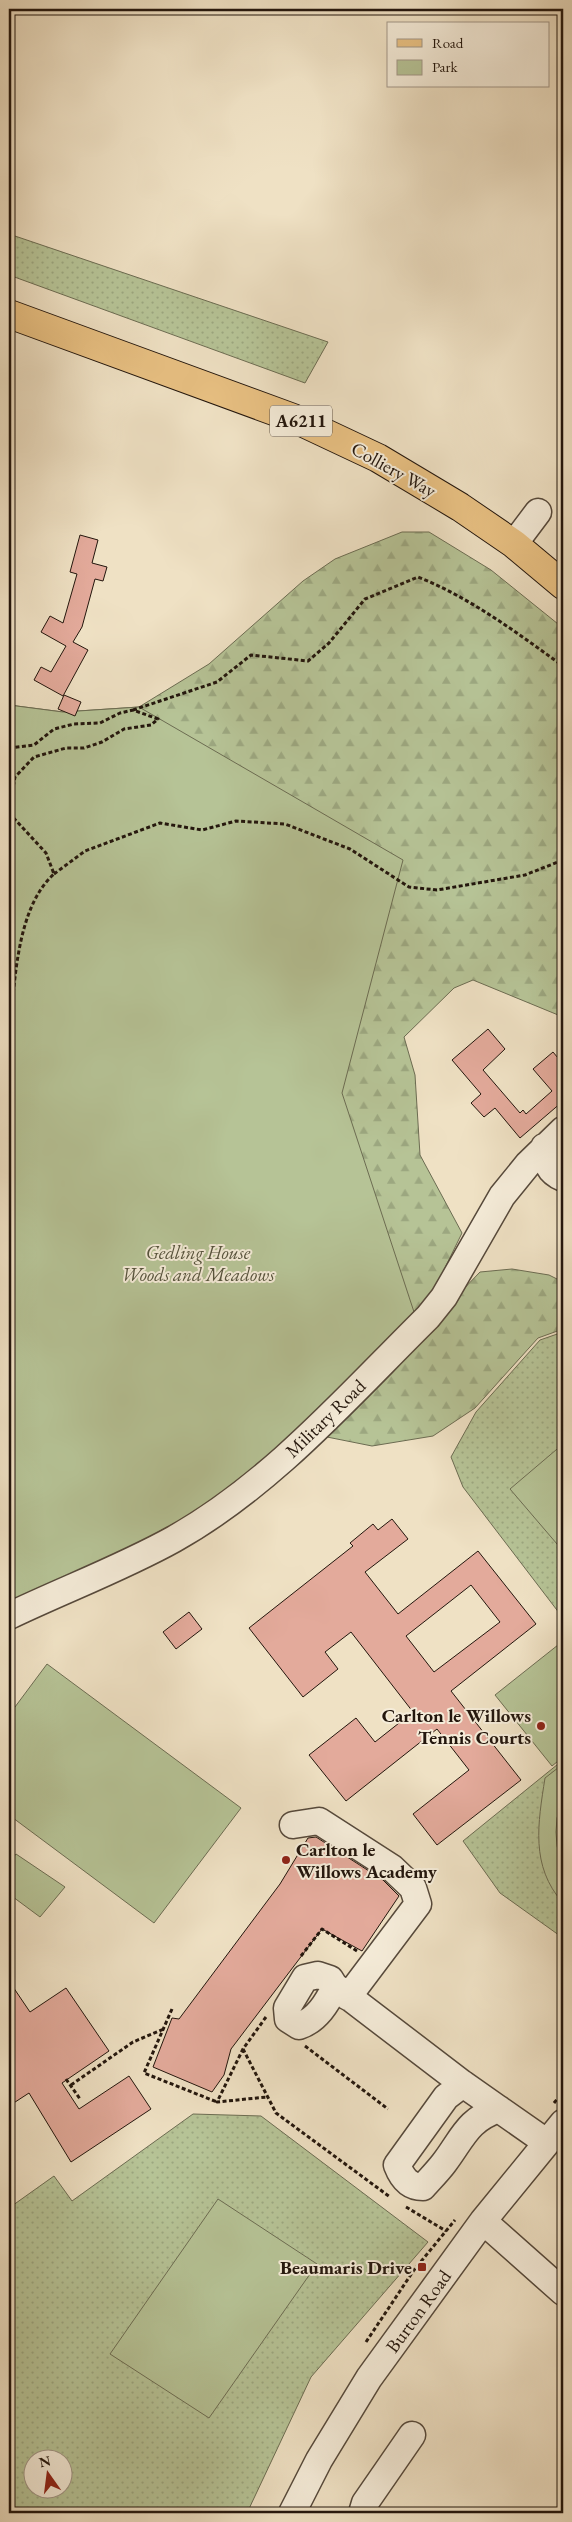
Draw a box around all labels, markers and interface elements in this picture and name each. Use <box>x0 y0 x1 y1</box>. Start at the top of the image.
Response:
legend <box>387 22 550 88</box>
text: Road <box>432 33 464 52</box>
text: Park <box>432 57 459 76</box>
road number: A6211 <box>270 406 332 436</box>
street label: Colliery Way <box>347 436 441 503</box>
park label: Gedling House Woods and Meadows <box>122 1240 275 1287</box>
street label: Military Road <box>280 1373 371 1463</box>
place label: Carlton le Willows Tennis Courts <box>382 1703 531 1750</box>
marker: Carlton le Willows Tennis Courts <box>535 1720 547 1732</box>
place label: Carlton le Willows Academy <box>296 1837 438 1884</box>
marker: Carlton le Willows Academy <box>280 1854 292 1866</box>
place label: Beaumaris Drive <box>280 2255 412 2280</box>
marker: Beaumaris Drive <box>416 2261 428 2273</box>
street label: Burton Road <box>380 2265 457 2358</box>
north arrow <box>22 2450 72 2500</box>
text: N <box>37 2451 53 2471</box>

